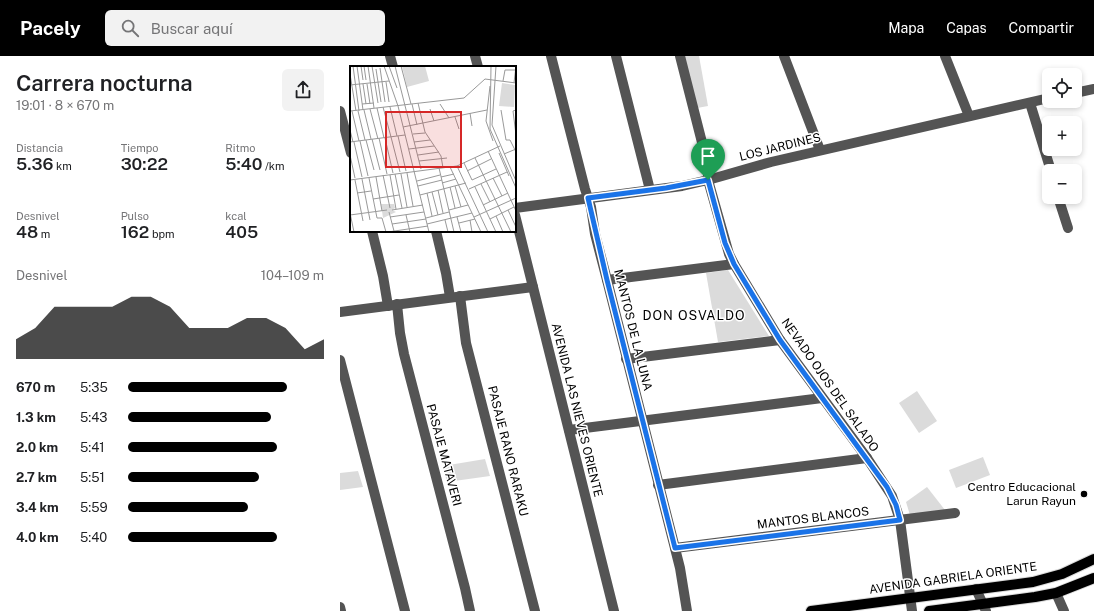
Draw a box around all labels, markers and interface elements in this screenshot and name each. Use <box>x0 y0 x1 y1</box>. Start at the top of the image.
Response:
search box <box>105 10 385 46</box>
text: Pacely <box>20 17 81 39</box>
icon: search <box>119 17 141 39</box>
text: Buscar aquí <box>151 20 233 37</box>
text: Mapa <box>888 20 924 36</box>
text: Capas <box>946 20 987 36</box>
text: Compartir <box>1009 20 1074 36</box>
inset map <box>350 66 516 232</box>
map controls <box>1042 68 1082 204</box>
button: locate <box>1042 68 1082 108</box>
button: share <box>282 69 324 111</box>
text: Carrera nocturna <box>16 70 193 96</box>
text: 19:01 · 8 × 670 m <box>16 98 114 113</box>
button: + <box>1042 116 1082 156</box>
street label: LOS JARDINES <box>738 130 822 164</box>
pin <box>691 139 725 180</box>
text: Distancia <box>16 142 63 154</box>
text: Tiempo <box>121 142 158 154</box>
text: Ritmo <box>225 142 255 154</box>
icon: arrive <box>697 145 719 167</box>
text: 5.36 <box>16 154 53 174</box>
text: 30:22 <box>121 154 168 174</box>
text: 5:40 <box>225 154 262 174</box>
text: km <box>53 160 72 172</box>
text: /km <box>262 160 285 172</box>
button: − <box>1042 164 1082 204</box>
text: Desnivel <box>16 210 59 222</box>
text: Pulso <box>121 210 149 222</box>
text: kcal <box>225 210 247 222</box>
text: 48 <box>16 222 38 242</box>
text: 162 <box>121 222 149 242</box>
text: 405 <box>225 222 258 242</box>
text: m <box>38 228 50 240</box>
text: bpm <box>149 228 175 240</box>
text: Desnivel <box>16 268 67 283</box>
text: 104–109 m <box>261 268 324 283</box>
street label: MANTOS DE LA LUNA <box>611 268 655 393</box>
district label: DON OSVALDO <box>642 308 746 323</box>
street label: NEVADO OJOS DEL SALADO <box>778 316 882 455</box>
street label: AVENIDA LAS NIEVES ORIENTE <box>549 322 605 498</box>
text: 670 m <box>16 380 55 395</box>
text: 5:35 <box>80 380 108 395</box>
street label: PASAJE RANO RARAKU <box>485 384 531 518</box>
street label: PASAJE MATAVERI <box>424 402 464 508</box>
text: 1.3 km <box>16 410 56 425</box>
text: 5:43 <box>80 410 108 425</box>
text: 2.0 km <box>16 440 58 455</box>
text: 5:41 <box>80 440 105 455</box>
text: 2.7 km <box>16 470 57 485</box>
text: 5:51 <box>80 470 105 485</box>
place label: Centro Educacional Larun Rayun <box>967 480 1076 508</box>
marker: Centro Educacional Larun Rayun <box>1079 489 1089 499</box>
text: 3.4 km <box>16 500 59 515</box>
text: 5:59 <box>80 500 108 515</box>
street label: MANTOS BLANCOS <box>756 504 870 532</box>
text: 4.0 km <box>16 530 59 545</box>
text: 5:40 <box>80 530 107 545</box>
street label: AVENIDA GABRIELA ORIENTE <box>868 559 1038 597</box>

